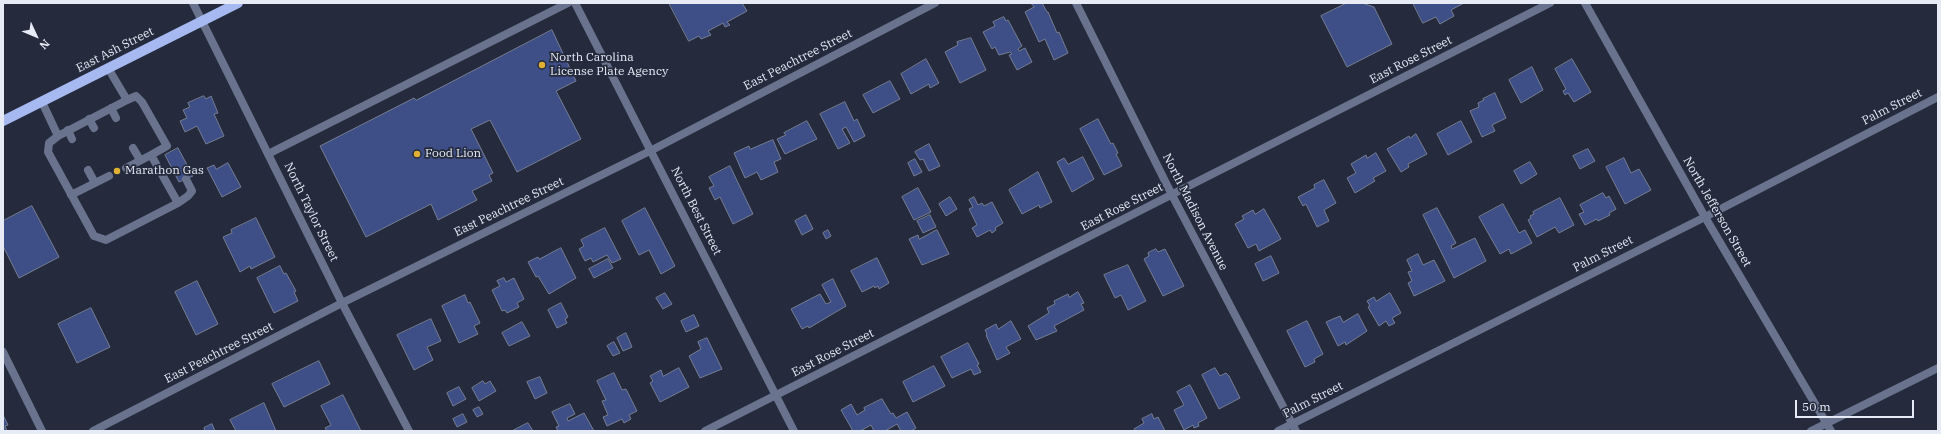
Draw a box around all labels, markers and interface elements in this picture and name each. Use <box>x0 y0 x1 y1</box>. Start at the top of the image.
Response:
north arrow <box>16 16 56 56</box>
street label: East Ash Street <box>74 24 156 76</box>
street label: East Peachtree Street <box>741 26 855 94</box>
street label: East Rose Street <box>1367 33 1455 87</box>
text: N <box>37 36 53 52</box>
place label: North Carolina License Plate Agency <box>550 51 669 79</box>
marker: North Carolina License Plate Agency <box>537 60 547 70</box>
street label: Palm Street <box>1860 86 1924 128</box>
place label: Food Lion <box>425 147 481 161</box>
marker: Food Lion <box>412 149 422 159</box>
street label: North Madison Avenue <box>1159 151 1231 273</box>
street label: North Jefferson Street <box>1680 155 1754 269</box>
street label: North Taylor Street <box>281 160 341 264</box>
place label: Marathon Gas <box>125 164 204 178</box>
street label: North Best Street <box>668 165 724 257</box>
marker: Marathon Gas <box>112 166 122 176</box>
street label: East Peachtree Street <box>452 174 566 240</box>
street label: East Rose Street <box>1078 180 1166 234</box>
street label: Palm Street <box>1571 233 1635 275</box>
street label: East Peachtree Street <box>162 319 276 387</box>
street label: East Rose Street <box>789 326 877 380</box>
street label: Palm Street <box>1281 379 1345 421</box>
scale bar <box>1797 392 1916 418</box>
text: 50 m <box>1802 399 1831 414</box>

